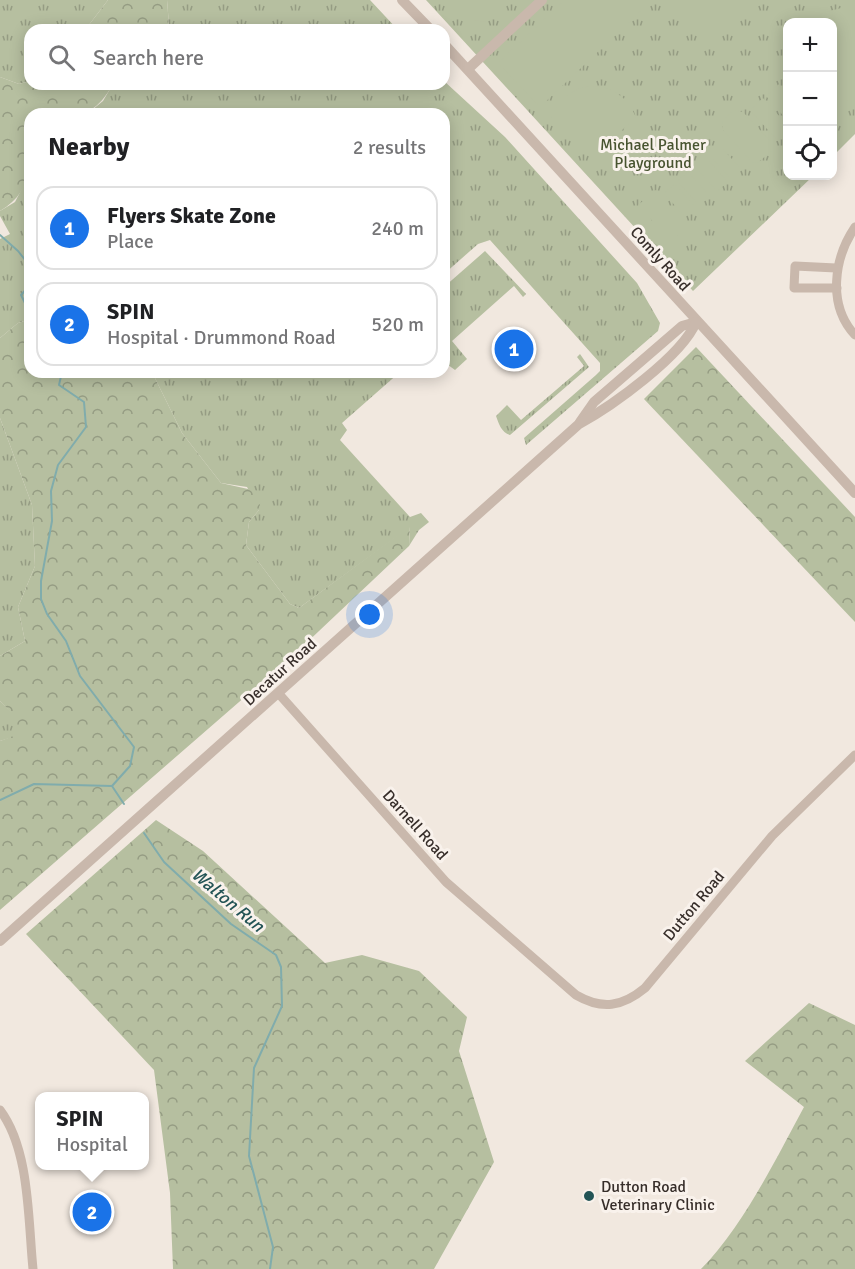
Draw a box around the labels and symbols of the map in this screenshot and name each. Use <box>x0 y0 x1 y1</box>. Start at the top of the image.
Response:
park label: Michael Palmer Playground <box>600 135 706 173</box>
street label: Comly Road <box>626 222 694 296</box>
pin: 1 <box>494 326 534 372</box>
your location <box>355 600 384 629</box>
street label: Decatur Road <box>239 634 321 710</box>
street label: Darnell Road <box>378 786 452 864</box>
water label: Walton Run <box>187 863 270 938</box>
street label: Dutton Road <box>659 867 729 945</box>
place label: Dutton Road Veterinary Clinic <box>601 1177 715 1215</box>
marker: Dutton Road Veterinary Clinic <box>582 1189 596 1203</box>
pin: 2 <box>72 1190 112 1234</box>

